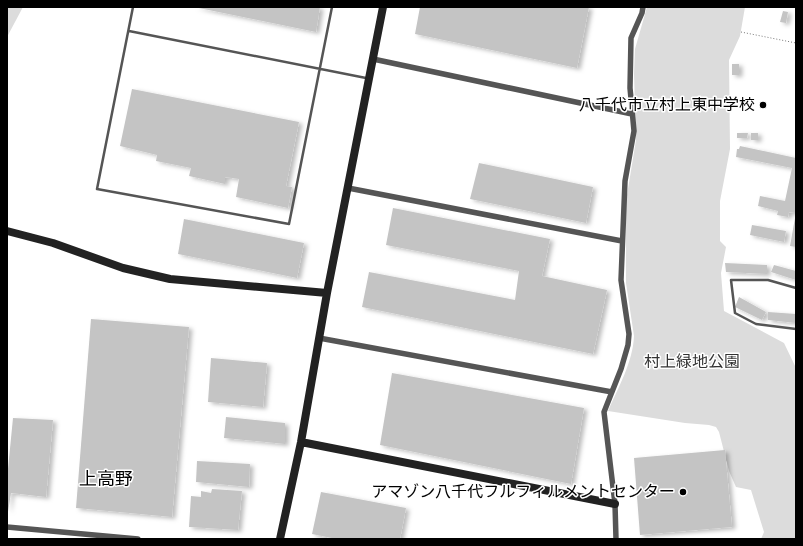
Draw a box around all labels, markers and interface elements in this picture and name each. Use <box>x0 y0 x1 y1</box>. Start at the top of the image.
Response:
place label: 八千代市立村上東中学校 <box>579 96 755 113</box>
marker: 八千代市立村上東中学校 <box>758 100 768 110</box>
park label: 村上緑地公園 <box>644 353 740 370</box>
district label: 上高野 <box>79 470 133 489</box>
place label: アマゾン八千代フルフィルメントセンター <box>371 483 675 500</box>
marker: アマゾン八千代フルフィルメントセンター <box>678 487 688 497</box>

